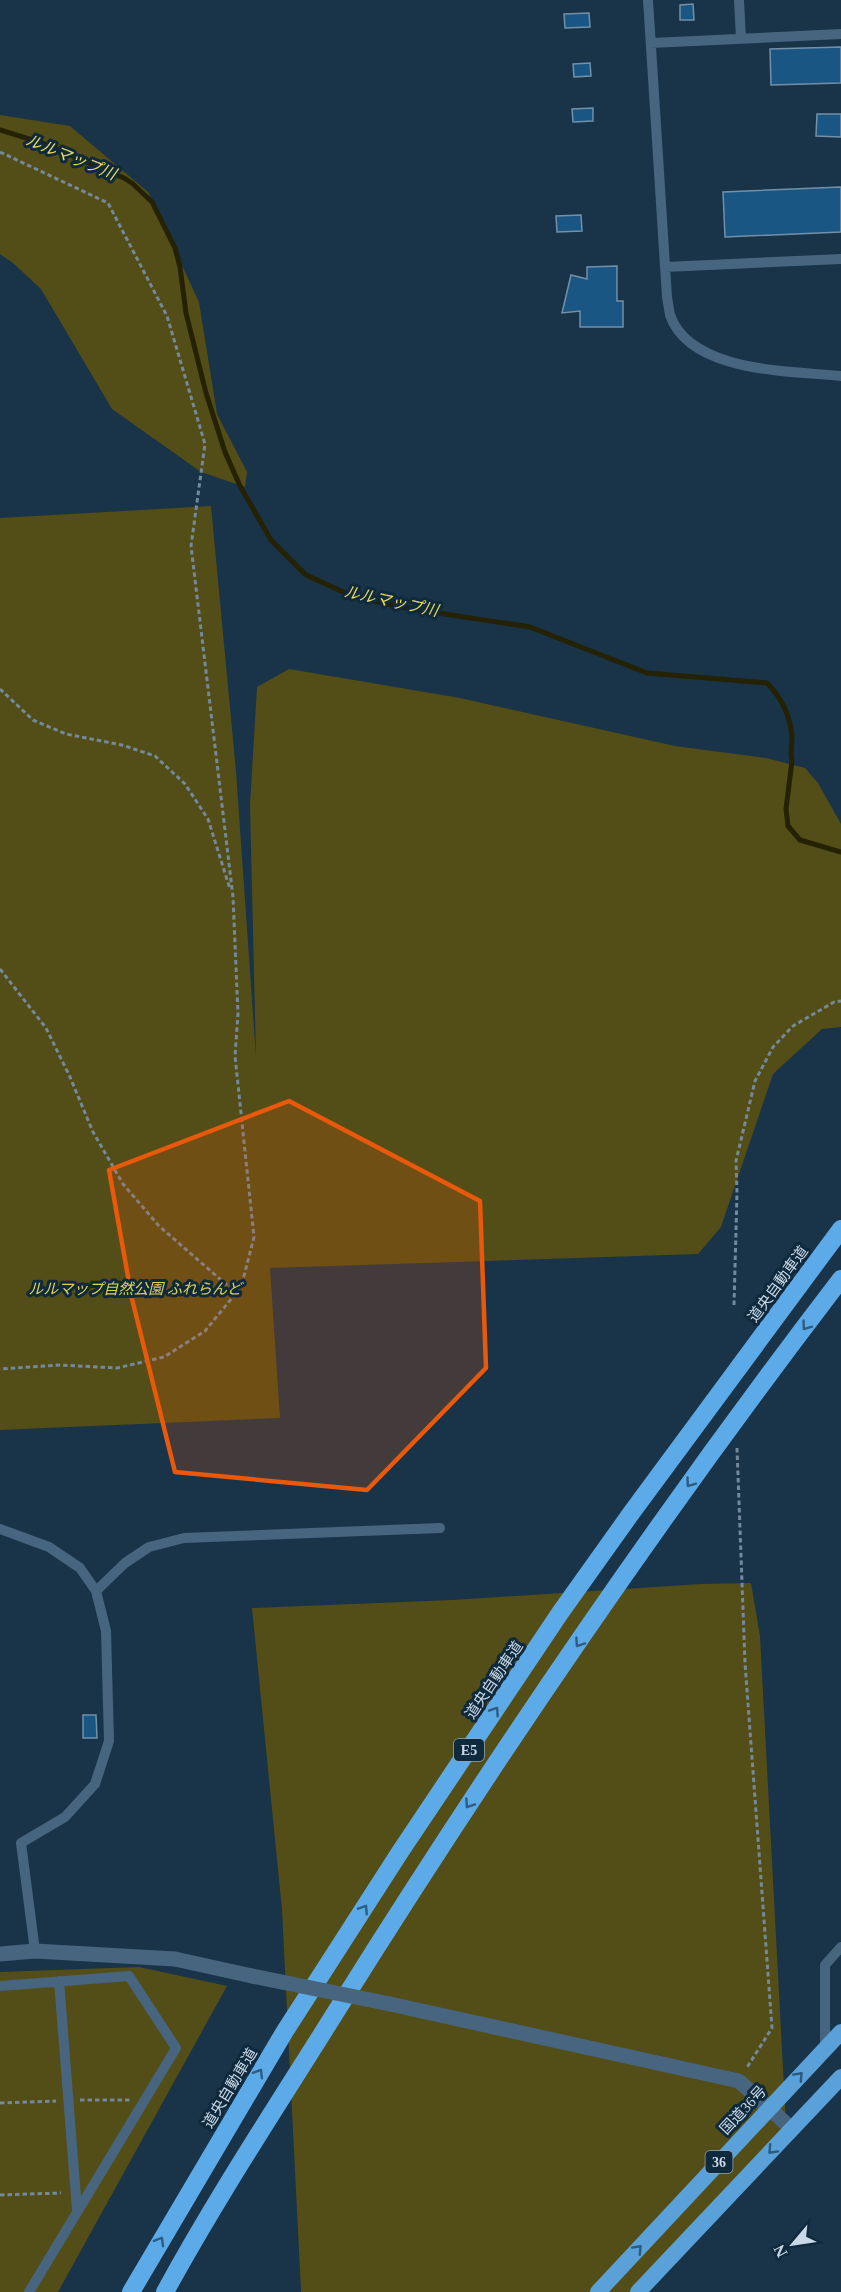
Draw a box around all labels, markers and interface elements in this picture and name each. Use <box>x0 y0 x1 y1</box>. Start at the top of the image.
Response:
water label: ルルマップ川 <box>23 131 121 184</box>
water label: ルルマップ川 <box>342 583 442 620</box>
street label: 道央自動車道 <box>745 1243 811 1325</box>
park label: ルルマップ自然公園 ふれらんど <box>28 1281 245 1297</box>
one-way arrow <box>802 1319 813 1330</box>
one-way arrow <box>686 1476 697 1487</box>
one-way arrow <box>575 1636 586 1647</box>
street label: 道央自動車道 <box>462 1638 526 1722</box>
one-way arrow <box>488 1707 499 1718</box>
road number: E5 <box>454 1739 484 1761</box>
one-way arrow <box>465 1797 476 1808</box>
one-way arrow <box>356 1904 367 1915</box>
street label: 道央自動車道 <box>200 2045 260 2131</box>
one-way arrow <box>252 2069 264 2079</box>
one-way arrow <box>792 2072 803 2083</box>
street label: 国道36号 <box>717 2083 769 2137</box>
one-way arrow <box>768 2144 779 2154</box>
road number: 36 <box>706 2151 732 2173</box>
north arrow <box>763 2214 823 2274</box>
one-way arrow <box>153 2237 164 2247</box>
text: N <box>770 2241 791 2260</box>
one-way arrow <box>630 2246 641 2257</box>

